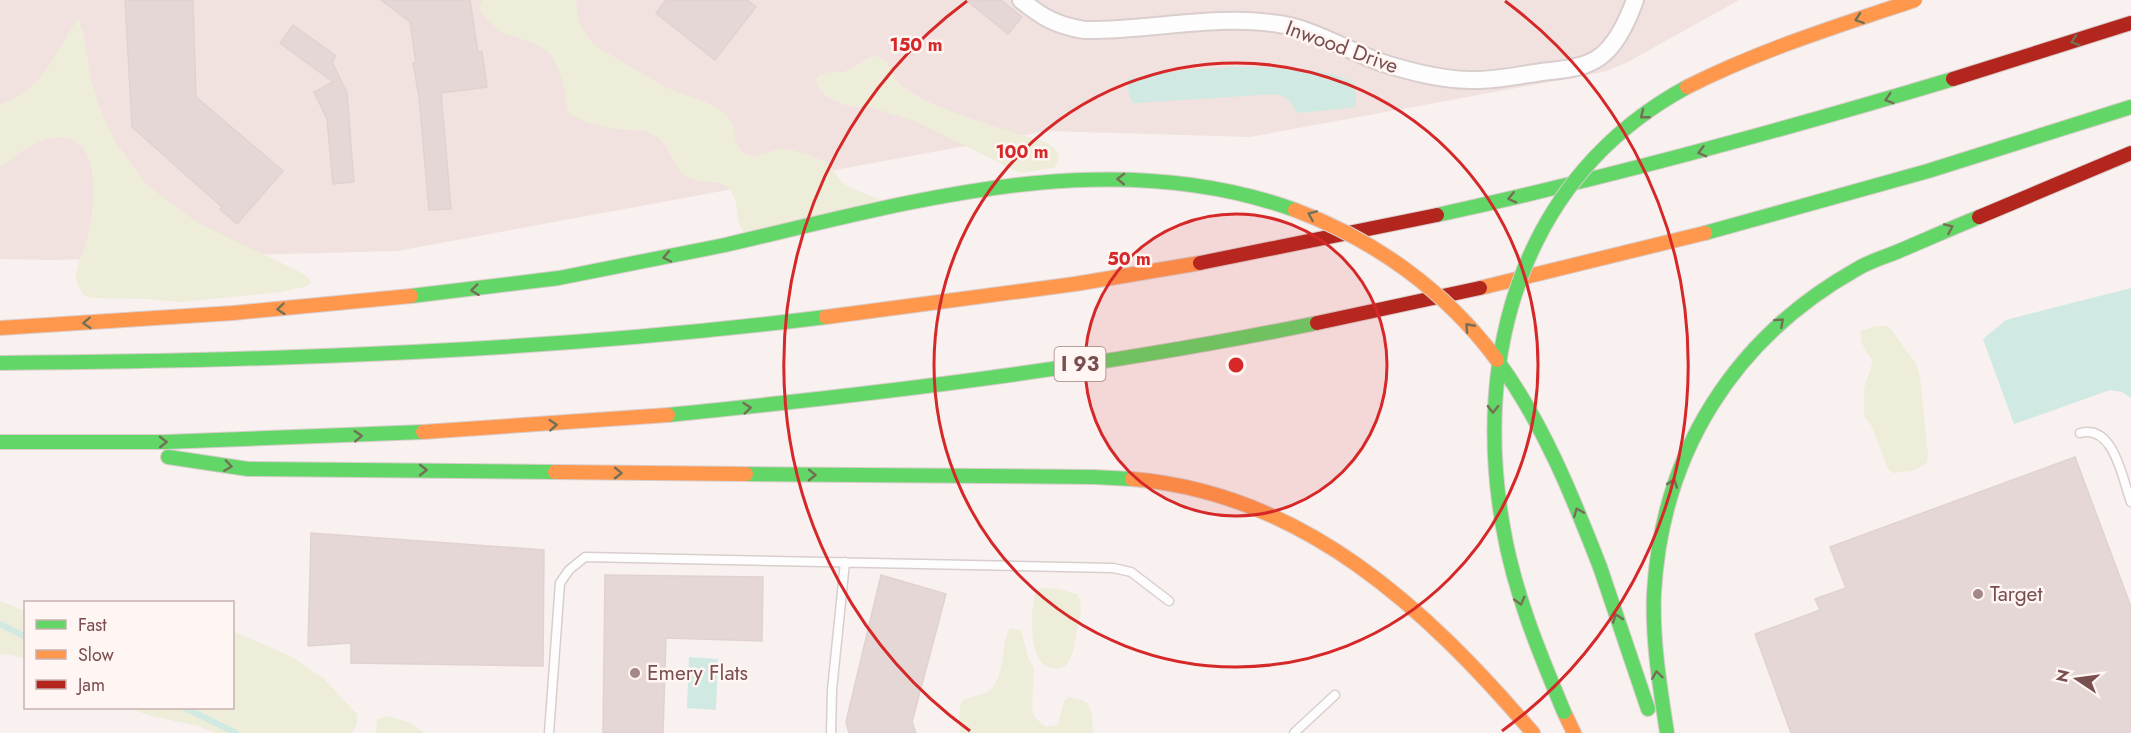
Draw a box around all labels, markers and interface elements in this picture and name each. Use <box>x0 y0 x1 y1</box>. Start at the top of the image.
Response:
one-way arrow <box>1855 11 1865 24</box>
street label: Inwood Drive <box>1281 13 1403 81</box>
text: 150 m <box>890 32 942 58</box>
one-way arrow <box>2070 34 2081 46</box>
one-way arrow <box>1884 92 1895 104</box>
one-way arrow <box>1640 107 1651 118</box>
text: 100 m <box>995 139 1049 165</box>
one-way arrow <box>1697 144 1707 157</box>
one-way arrow <box>1117 173 1126 185</box>
one-way arrow <box>1507 191 1517 204</box>
one-way arrow <box>1307 210 1318 222</box>
one-way arrow <box>1943 223 1954 235</box>
text: 50 m <box>1107 246 1151 272</box>
one-way arrow <box>663 249 673 262</box>
one-way arrow <box>471 283 480 296</box>
one-way arrow <box>277 302 286 315</box>
one-way arrow <box>82 317 91 330</box>
one-way arrow <box>1773 318 1783 329</box>
one-way arrow <box>1465 323 1476 334</box>
road number: I 93 <box>1054 347 1106 381</box>
centre of rings <box>1226 355 1246 375</box>
one-way arrow <box>743 402 752 415</box>
one-way arrow <box>1487 404 1500 413</box>
one-way arrow <box>549 419 558 432</box>
one-way arrow <box>354 430 363 443</box>
one-way arrow <box>159 436 168 448</box>
one-way arrow <box>223 459 232 471</box>
one-way arrow <box>418 464 427 476</box>
one-way arrow <box>613 467 622 479</box>
one-way arrow <box>808 469 817 481</box>
one-way arrow <box>1666 478 1678 489</box>
one-way arrow <box>1573 508 1585 519</box>
place label: Target <box>1990 579 2042 609</box>
marker: Target <box>1971 587 1985 601</box>
one-way arrow <box>1513 596 1526 606</box>
legend <box>24 601 234 709</box>
text: Fast <box>78 612 107 638</box>
one-way arrow <box>1612 613 1624 624</box>
text: Slow <box>78 642 115 668</box>
north arrow <box>2047 649 2107 709</box>
place label: Emery Flats <box>647 658 748 688</box>
marker: Emery Flats <box>628 666 642 680</box>
text: N <box>2050 667 2076 685</box>
one-way arrow <box>1651 671 1664 680</box>
text: Jam <box>76 672 105 698</box>

